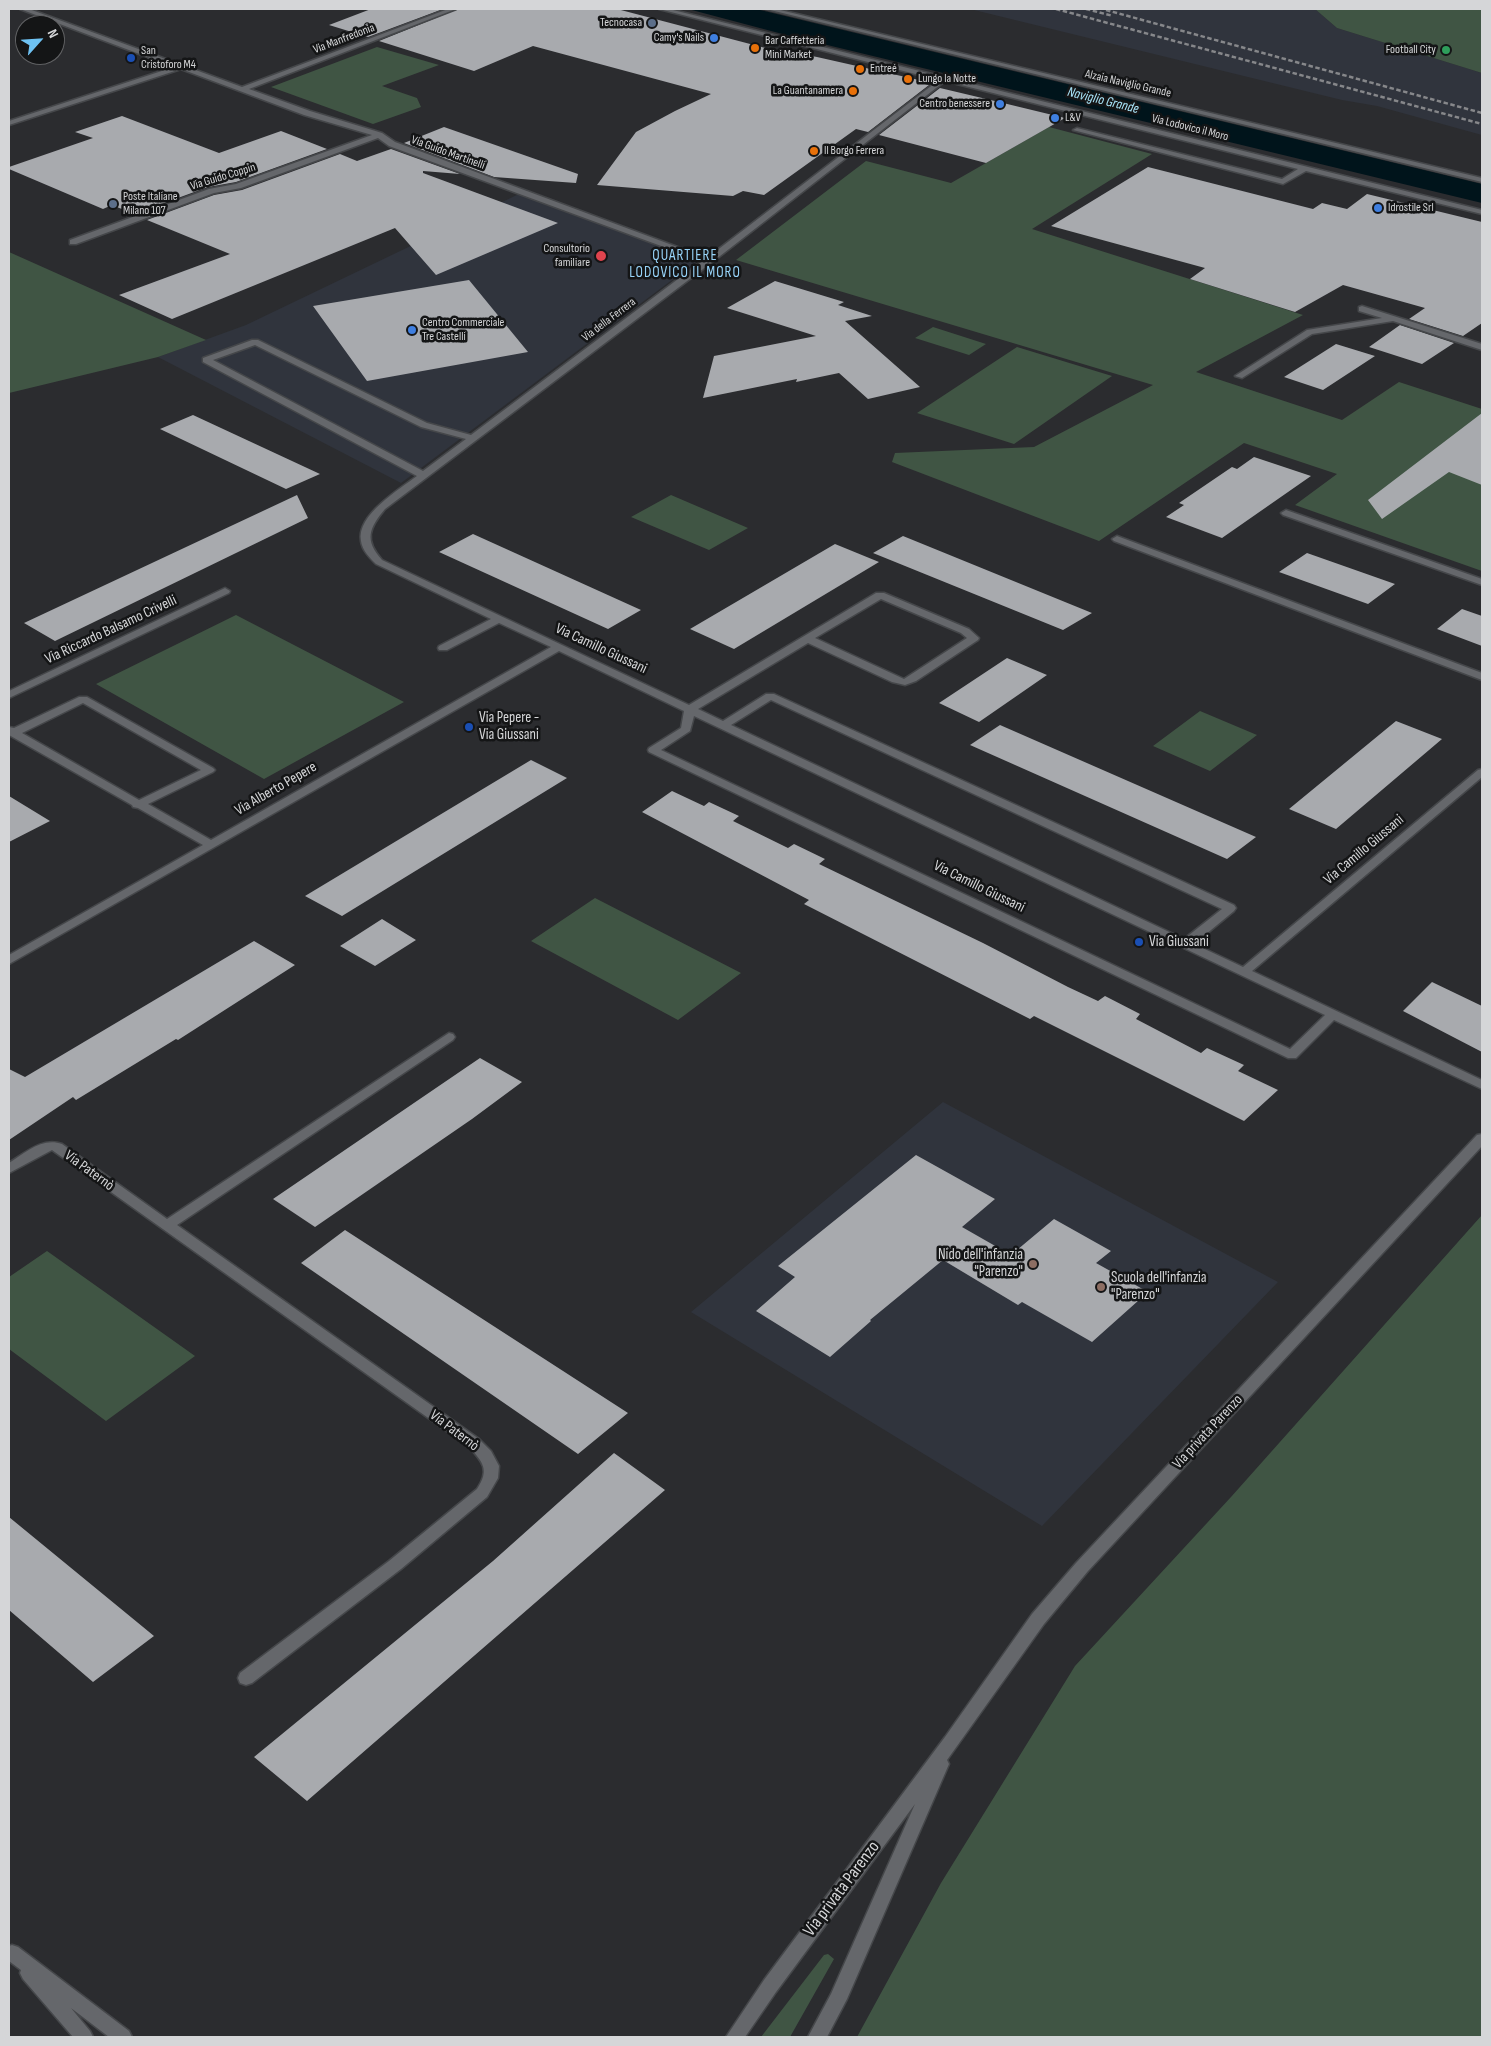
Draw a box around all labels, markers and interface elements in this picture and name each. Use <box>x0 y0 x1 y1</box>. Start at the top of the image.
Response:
north arrow <box>15 15 65 65</box>
place label: Tecnocasa <box>600 16 642 30</box>
marker: Tecnocasa <box>646 17 658 29</box>
street label: Via Manfredonia <box>311 21 377 57</box>
text: N <box>44 27 62 41</box>
place label: Camy's Nails <box>654 31 704 45</box>
marker: Camy's Nails <box>708 32 720 44</box>
place label: Bar Caffetteria Mini Market <box>765 34 824 62</box>
marker: Bar Caffetteria Mini Market <box>749 42 761 54</box>
place label: Football City <box>1386 43 1436 57</box>
place label: San Cristoforo M4 <box>141 44 196 72</box>
marker: Football City <box>1440 44 1452 56</box>
marker: San Cristoforo M4 <box>125 52 137 64</box>
place label: Entreé <box>870 62 897 76</box>
marker: Entreé <box>854 63 866 75</box>
street label: Alzaia Naviglio Grande <box>1084 67 1172 101</box>
place label: Lungo la Notte <box>918 72 976 86</box>
marker: Lungo la Notte <box>902 73 914 85</box>
place label: La Guantanamera <box>773 84 843 98</box>
water label: Naviglio Grande <box>1066 84 1140 118</box>
marker: La Guantanamera <box>847 85 859 97</box>
place label: Centro benessere <box>919 97 990 111</box>
marker: Centro benessere <box>994 98 1006 110</box>
place label: L&V <box>1065 111 1081 125</box>
marker: L&V <box>1049 112 1061 124</box>
street label: Via Lodovico il Moro <box>1150 112 1230 144</box>
street label: Via Guido Martinelli <box>409 133 487 173</box>
place label: Il Borgo Ferrera <box>824 144 884 158</box>
marker: Il Borgo Ferrera <box>808 145 820 157</box>
street label: Via Guido Coppin <box>189 160 257 194</box>
place label: Poste Italiane Milano 107 <box>123 190 178 218</box>
marker: Poste Italiane Milano 107 <box>107 198 119 210</box>
place label: Idrostile Srl <box>1388 201 1434 215</box>
marker: Idrostile Srl <box>1372 202 1384 214</box>
place label: Consultorio familiare <box>543 242 590 270</box>
district label: QUARTIERE LODOVICO IL MORO <box>627 247 743 282</box>
marker: Consultorio familiare <box>594 249 608 263</box>
street label: Via della Ferrera <box>579 295 639 345</box>
place label: Centro Commerciale Tre Castelli <box>422 316 504 344</box>
marker: Centro Commerciale Tre Castelli <box>406 324 418 336</box>
street label: Via Riccardo Balsamo Crivelli <box>42 592 180 668</box>
street label: Via Camillo Giussani <box>552 620 650 678</box>
place label: Via Pepere - Via Giussani <box>479 709 539 744</box>
marker: Via Pepere - Via Giussani <box>463 721 475 733</box>
street label: Via Alberto Pepere <box>232 758 320 820</box>
street label: Via Camillo Giussani <box>1320 811 1408 889</box>
street label: Via Camillo Giussani <box>930 857 1028 917</box>
place label: Via Giussani <box>1149 933 1209 951</box>
marker: Via Giussani <box>1133 936 1145 948</box>
street label: Via Paternò <box>61 1147 117 1195</box>
place label: Nido dell'infanzia "Parenzo" <box>938 1246 1023 1281</box>
marker: Nido dell'infanzia "Parenzo" <box>1027 1258 1039 1270</box>
place label: Scuola dell'infanzia "Parenzo" <box>1111 1269 1207 1304</box>
marker: Scuola dell'infanzia "Parenzo" <box>1095 1281 1107 1293</box>
street label: Via privata Parenzo <box>1169 1391 1247 1473</box>
street label: Via Paternò <box>426 1407 482 1455</box>
street label: Via privata Parenzo <box>799 1837 885 1941</box>

